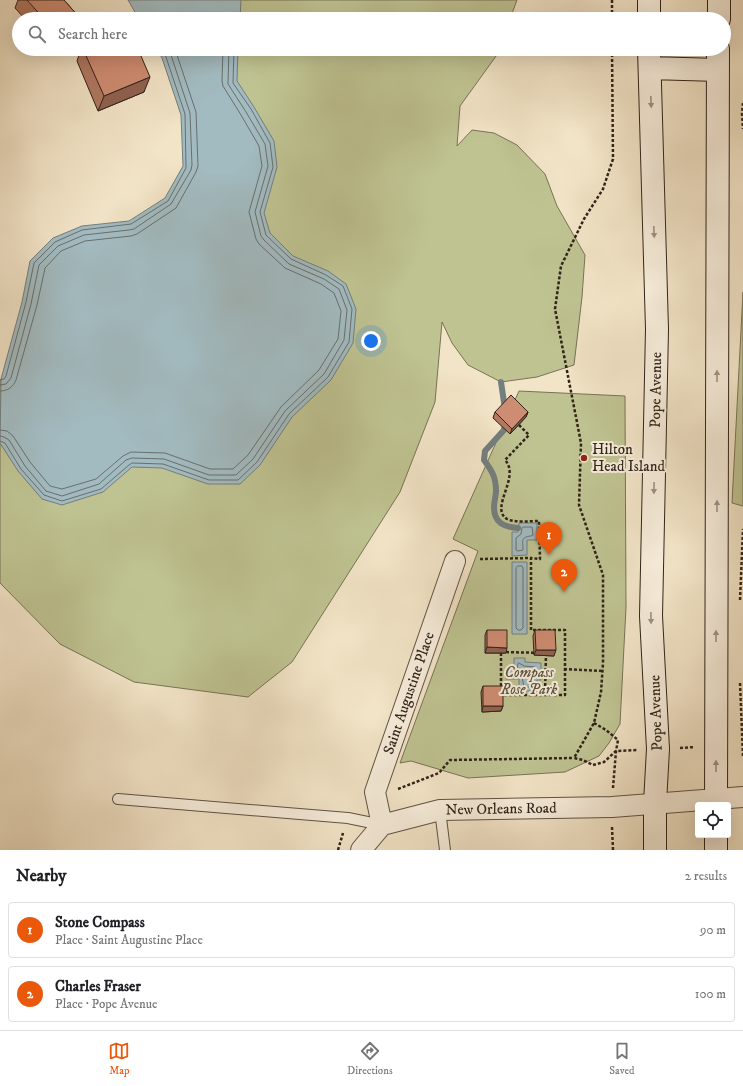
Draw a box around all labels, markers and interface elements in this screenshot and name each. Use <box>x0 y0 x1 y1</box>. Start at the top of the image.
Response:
search box <box>12 12 731 56</box>
icon: search <box>26 23 48 45</box>
text: Search here <box>58 25 127 44</box>
one-way arrow <box>647 96 654 108</box>
one-way arrow <box>651 226 657 239</box>
your location <box>361 331 381 351</box>
street label: Pope Avenue <box>646 352 666 428</box>
one-way arrow <box>714 369 720 382</box>
place label: Hilton Head Island <box>592 440 666 476</box>
marker: Hilton Head Island <box>579 453 589 463</box>
one-way arrow <box>651 482 657 495</box>
one-way arrow <box>714 499 720 512</box>
pin: 1 <box>536 522 562 555</box>
pin: 2 <box>551 559 577 592</box>
one-way arrow <box>648 612 654 625</box>
street label: Saint Augustine Place <box>379 629 439 757</box>
one-way arrow <box>713 629 719 642</box>
park label: Compass Rose Park <box>500 663 558 699</box>
street label: Pope Avenue <box>645 675 667 751</box>
one-way arrow <box>713 759 719 772</box>
street label: New Orleans Road <box>445 799 557 819</box>
map controls <box>695 802 731 838</box>
button: locate <box>695 802 731 838</box>
text: Nearby <box>16 865 66 887</box>
text: 2 results <box>685 868 727 884</box>
text: Stone Compass <box>55 913 145 932</box>
text: 1 <box>28 922 32 938</box>
text: 90 m <box>700 922 726 938</box>
text: Place · Saint Augustine Place <box>55 932 203 948</box>
text: Charles Fraser <box>55 977 141 996</box>
text: 2 <box>27 986 33 1002</box>
text: 100 m <box>695 986 726 1002</box>
text: Place · Pope Avenue <box>55 996 157 1012</box>
tab: Map <box>108 1040 130 1078</box>
tab: Directions <box>347 1040 393 1078</box>
tab: Saved <box>609 1040 635 1078</box>

